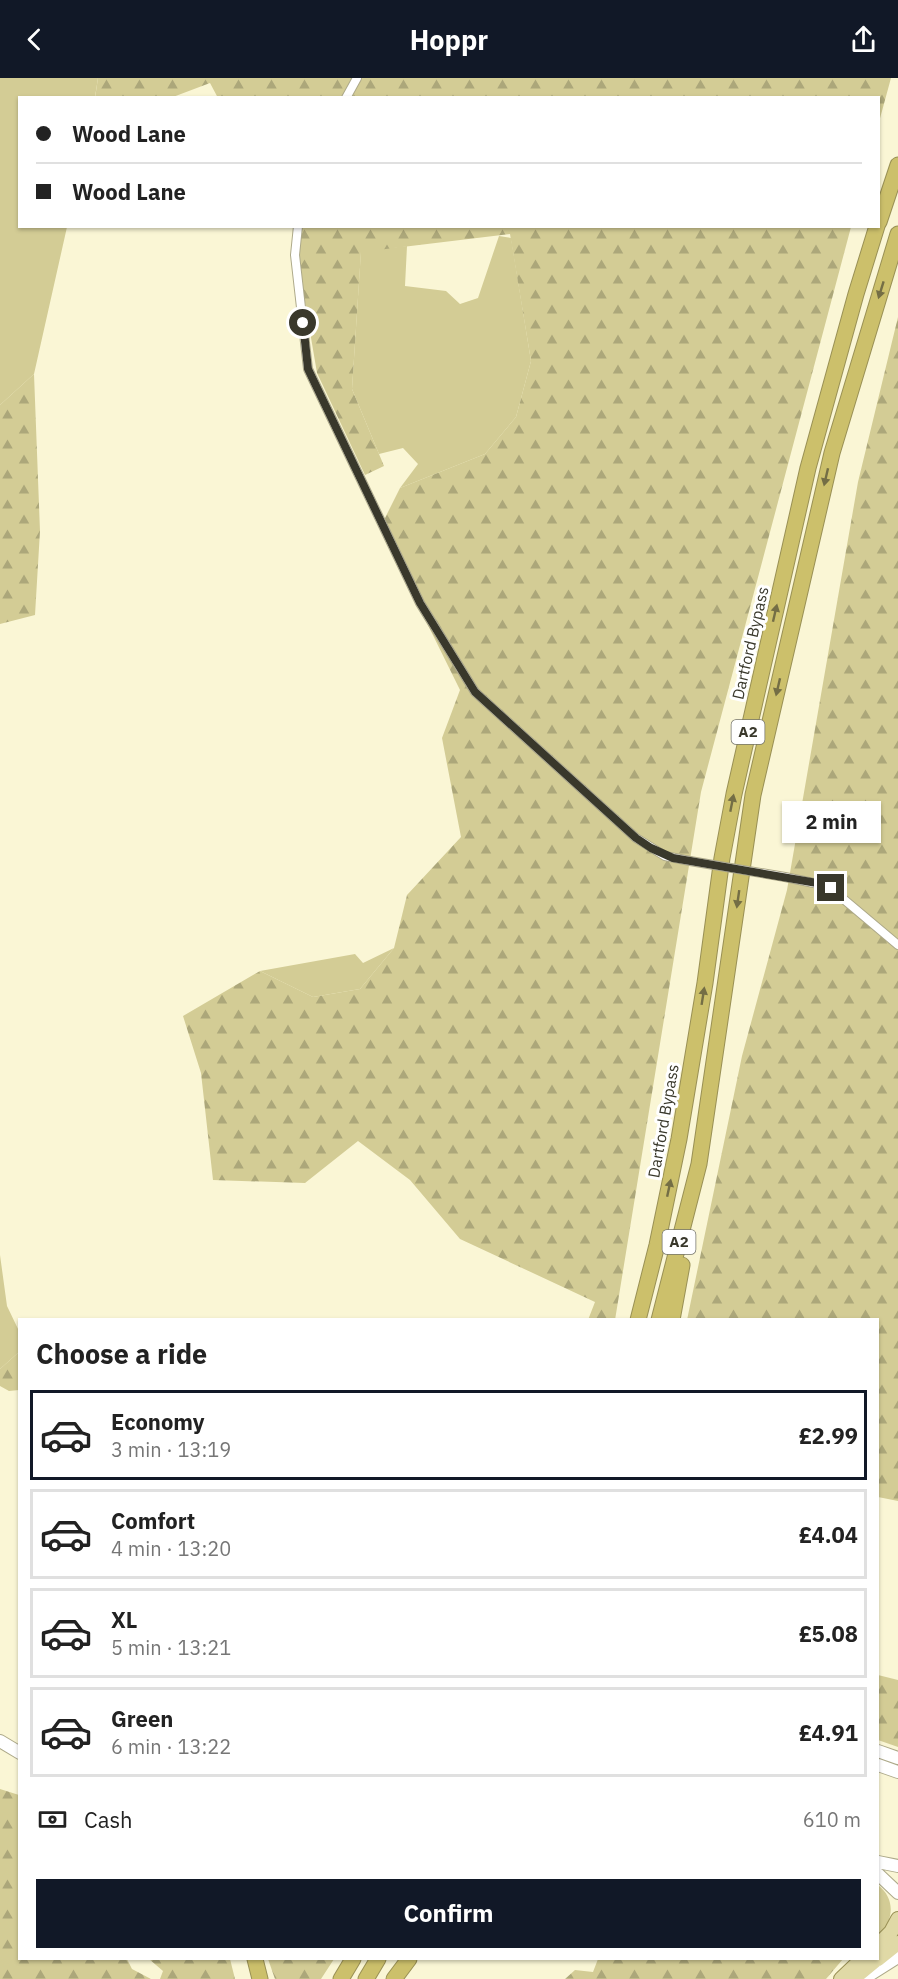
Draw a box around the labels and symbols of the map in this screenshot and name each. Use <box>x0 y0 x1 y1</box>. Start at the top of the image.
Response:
one-way arrow <box>876 281 885 299</box>
route start <box>289 309 316 336</box>
one-way arrow <box>821 468 831 486</box>
street label: Dartford Bypass <box>727 585 773 701</box>
one-way arrow <box>771 603 780 622</box>
one-way arrow <box>772 678 782 697</box>
road number: A2 <box>732 720 764 744</box>
one-way arrow <box>728 793 737 812</box>
callout: 2 min <box>782 801 880 843</box>
route end <box>817 874 844 901</box>
one-way arrow <box>733 890 742 909</box>
one-way arrow <box>699 986 708 1005</box>
street label: Dartford Bypass <box>643 1063 683 1179</box>
one-way arrow <box>665 1178 674 1197</box>
road number: A2 <box>662 1230 696 1254</box>

